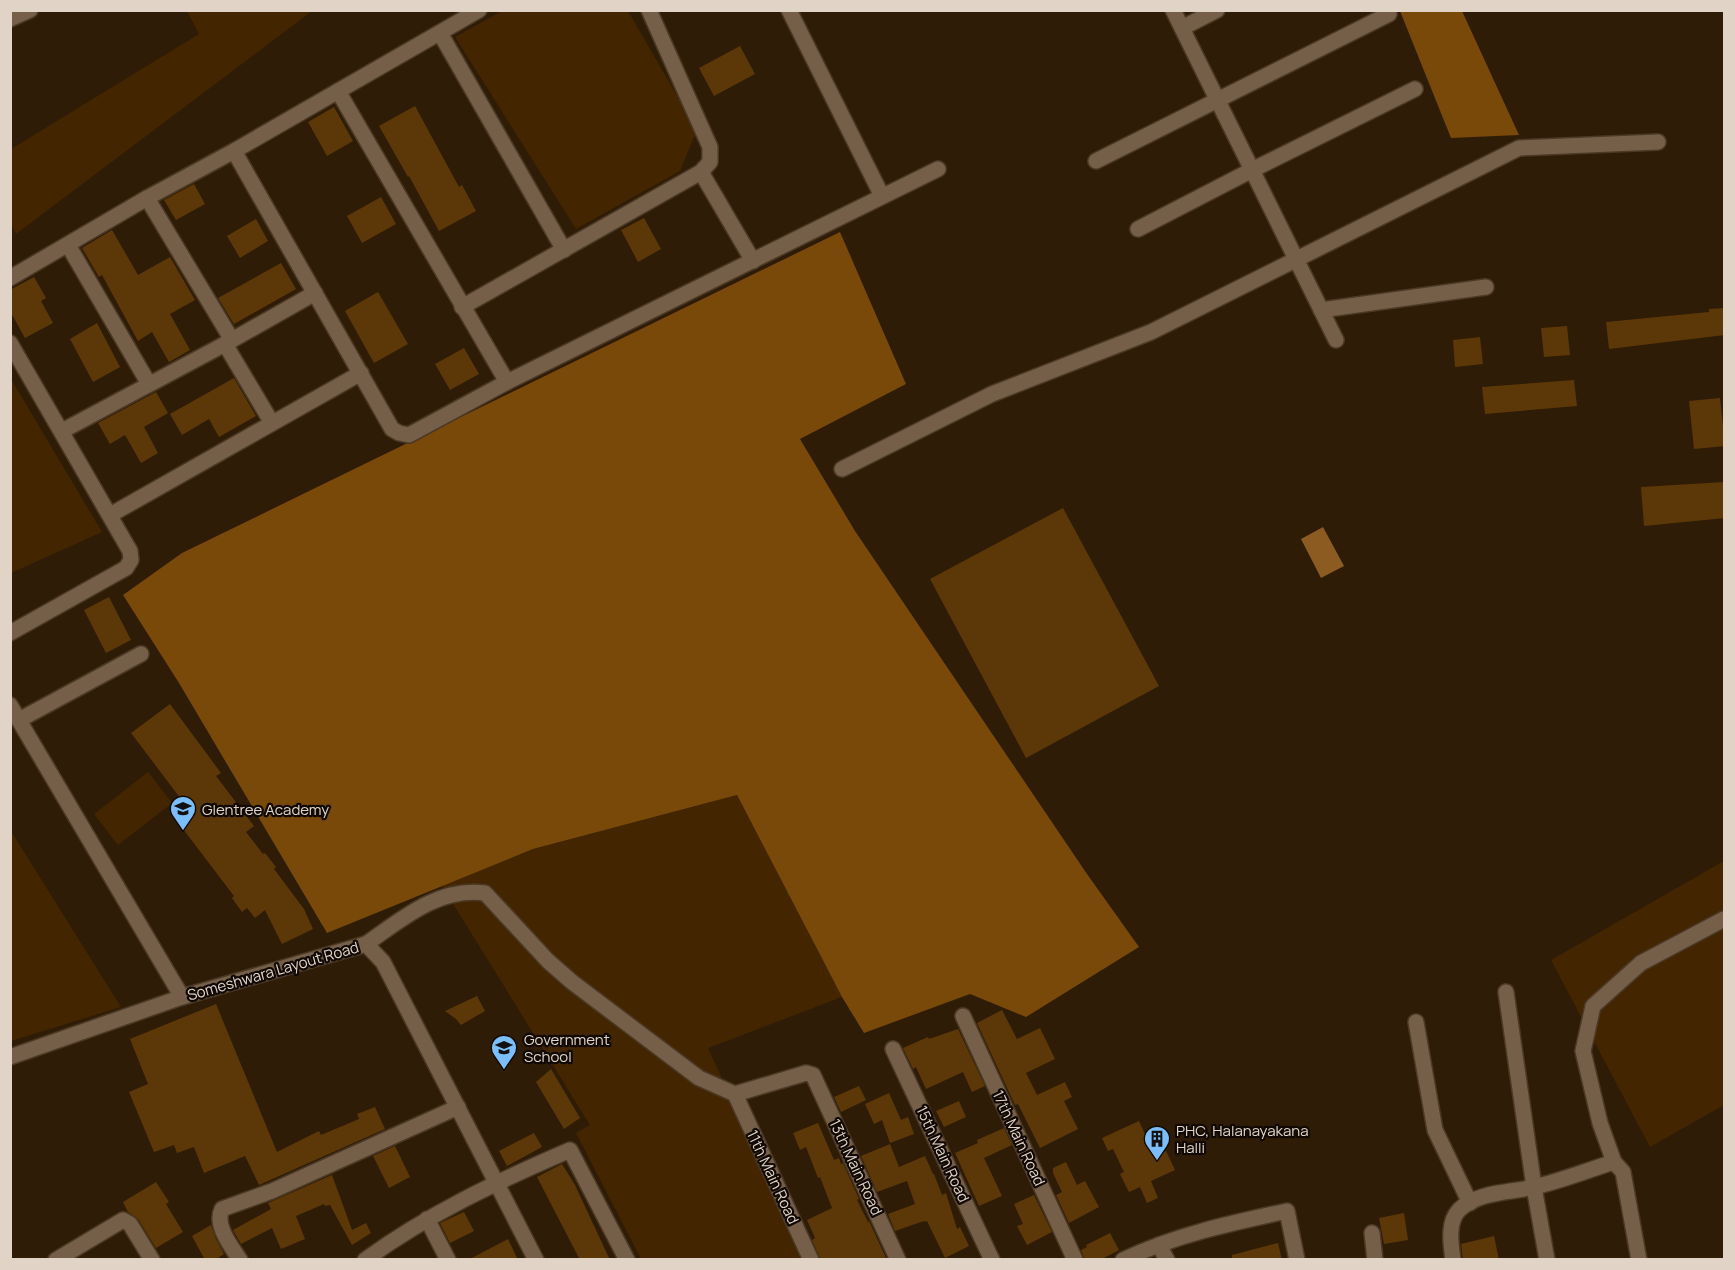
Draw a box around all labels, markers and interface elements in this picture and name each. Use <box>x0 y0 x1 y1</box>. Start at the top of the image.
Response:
school or university icon: Glentree Academy <box>168 794 198 832</box>
place label: Glentree Academy <box>202 799 329 820</box>
street label: Someshwara Layout Road <box>185 936 361 1006</box>
place label: Government School <box>524 1029 610 1067</box>
school or university icon: Government School <box>489 1033 519 1071</box>
street label: 17th Main Road <box>988 1087 1050 1189</box>
street label: 15th Main Road <box>911 1102 975 1206</box>
street label: 13th Main Road <box>825 1115 887 1219</box>
place label: PHC, Halanayakana Halli <box>1176 1120 1308 1158</box>
building icon: PHC, Halanayakana Halli <box>1142 1124 1172 1162</box>
street label: 11th Main Road <box>742 1127 804 1227</box>

